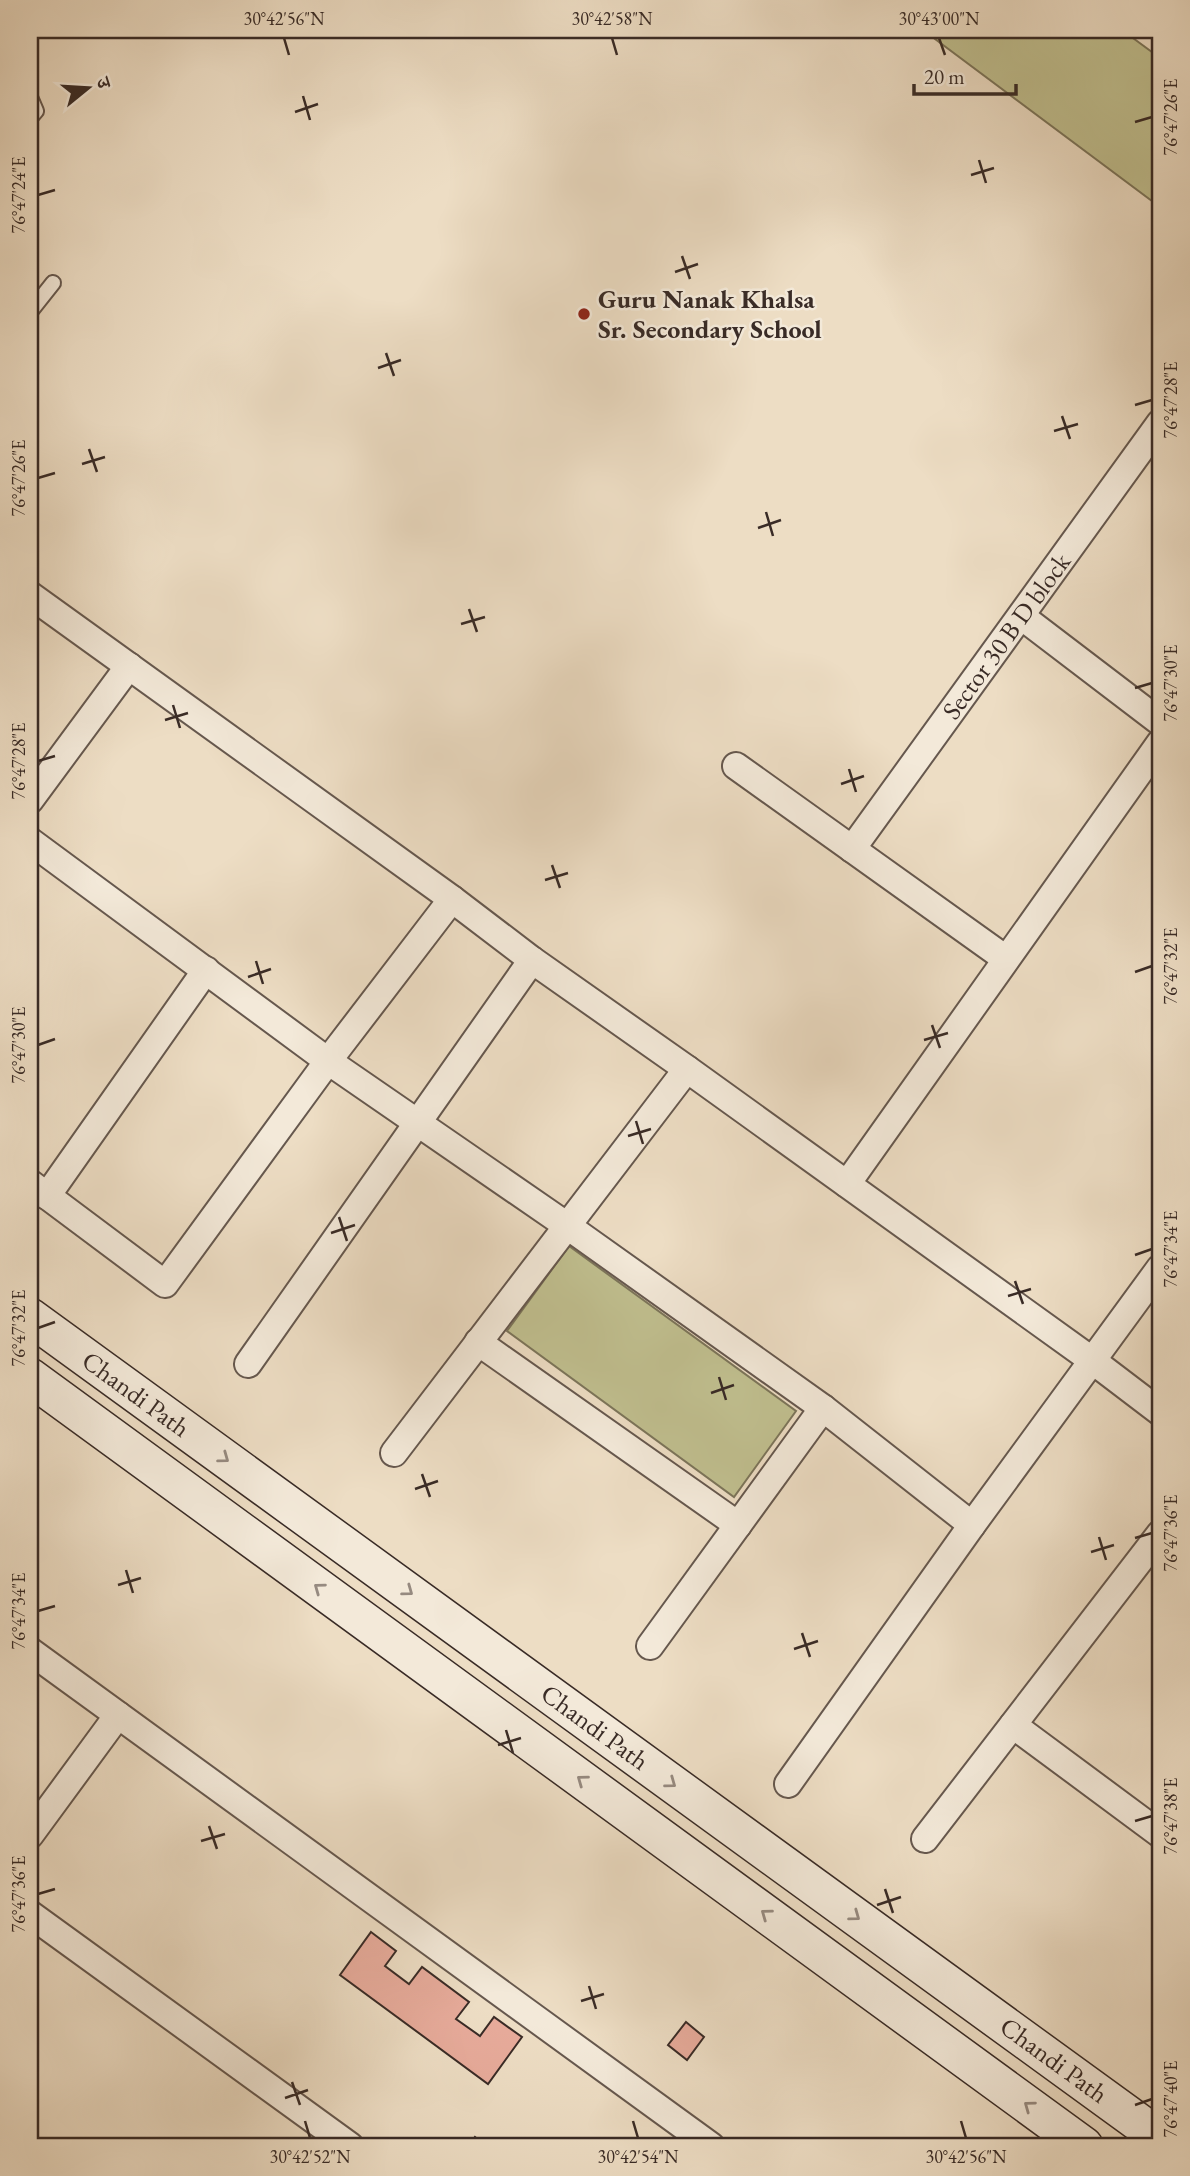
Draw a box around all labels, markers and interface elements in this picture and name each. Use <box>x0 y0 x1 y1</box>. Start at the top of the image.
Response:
text: 30°42'56"N <box>244 7 325 30</box>
text: 30°42'58"N <box>572 7 653 30</box>
text: 30°43'00"N <box>899 7 980 30</box>
north arrow <box>52 52 122 122</box>
scale bar <box>914 52 1015 96</box>
text: 20 m <box>924 63 965 90</box>
text: उ <box>90 73 117 93</box>
text: 76°47'26"E <box>1159 79 1182 155</box>
text: 76°47'24"E <box>7 157 30 233</box>
place label: Guru Nanak Khalsa Sr. Secondary School <box>598 282 822 346</box>
marker: Guru Nanak Khalsa Sr. Secondary School <box>576 306 592 322</box>
text: 76°47'28"E <box>1159 362 1182 438</box>
text: 76°47'26"E <box>7 440 30 516</box>
street label: Sector 30 B D block <box>934 545 1078 726</box>
text: 76°47'30"E <box>1159 645 1182 721</box>
text: 76°47'28"E <box>7 723 30 799</box>
text: 76°47'32"E <box>1159 928 1182 1004</box>
text: 76°47'30"E <box>7 1007 30 1083</box>
text: 76°47'34"E <box>1159 1211 1182 1287</box>
text: 76°47'32"E <box>7 1290 30 1366</box>
street label: Chandi Path <box>75 1343 197 1445</box>
one-way arrow <box>216 1449 229 1462</box>
text: 76°47'36"E <box>1159 1495 1182 1571</box>
text: 76°47'34"E <box>7 1573 30 1649</box>
one-way arrow <box>400 1583 413 1595</box>
one-way arrow <box>314 1584 327 1596</box>
street label: Chandi Path <box>534 1676 656 1778</box>
one-way arrow <box>663 1774 676 1787</box>
one-way arrow <box>577 1776 590 1788</box>
text: 76°47'38"E <box>1159 1778 1182 1854</box>
text: 76°47'36"E <box>7 1856 30 1932</box>
one-way arrow <box>847 1908 860 1920</box>
one-way arrow <box>761 1910 774 1922</box>
street label: Chandi Path <box>993 2009 1115 2111</box>
text: 76°47'40"E <box>1159 2061 1182 2137</box>
one-way arrow <box>1024 2102 1036 2114</box>
text: 30°42'52"N <box>270 2145 351 2168</box>
text: 30°42'54"N <box>598 2145 679 2168</box>
text: 30°42'56"N <box>926 2145 1007 2168</box>

